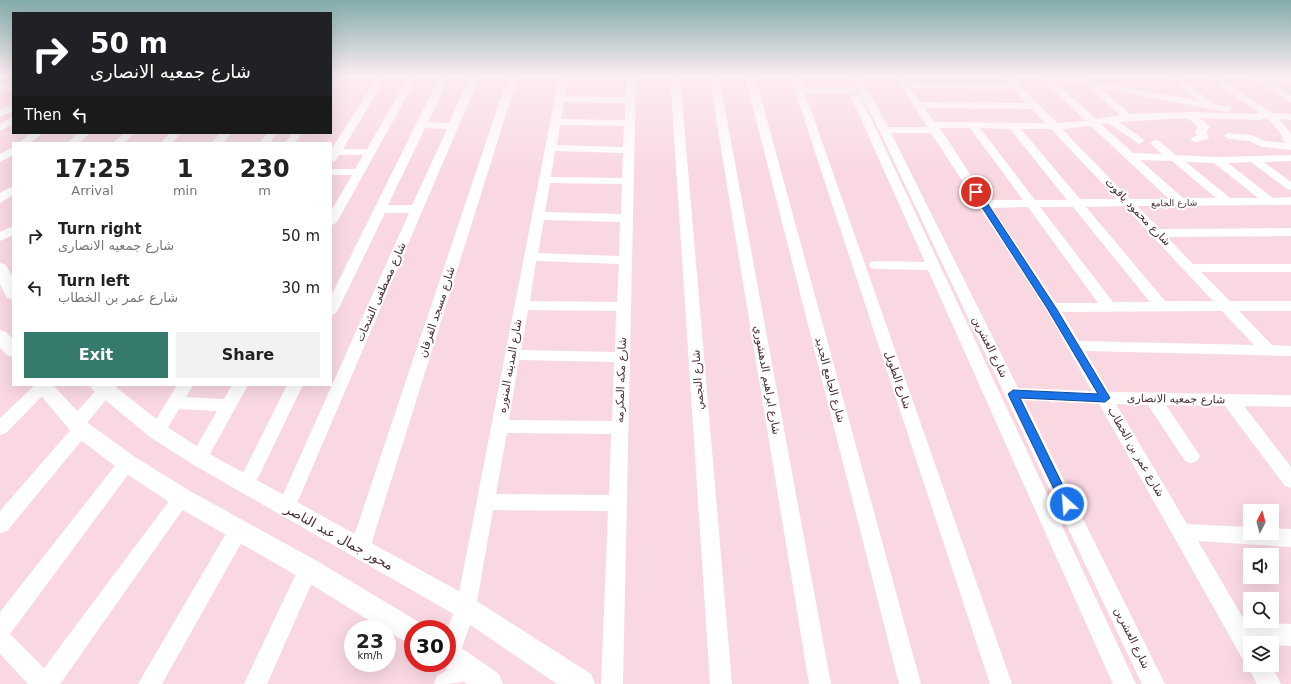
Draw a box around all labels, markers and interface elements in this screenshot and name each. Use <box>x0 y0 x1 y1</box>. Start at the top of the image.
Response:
text: 50 m <box>90 27 168 60</box>
icon: right <box>24 28 76 80</box>
text: شارع جمعيه الانصارى <box>90 61 251 82</box>
icon: left <box>69 104 91 126</box>
text: Then <box>24 106 61 124</box>
text: 17:25 <box>54 155 131 183</box>
text: 1 <box>177 155 193 183</box>
text: 230 <box>240 155 290 183</box>
pin <box>959 175 993 209</box>
street label: شارع محمود ياقوت <box>1102 175 1174 249</box>
icon: arrive <box>965 181 987 203</box>
text: Arrival <box>71 183 114 198</box>
text: min <box>173 183 197 198</box>
text: m <box>258 183 271 198</box>
street label: شارع الجامع <box>1151 198 1197 208</box>
text: Turn right <box>58 220 142 238</box>
icon: right <box>24 225 46 247</box>
text: 50 m <box>282 227 320 245</box>
text: شارع جمعيه الانصارى <box>58 238 174 253</box>
street label: شارع مصطفى الشحات <box>353 240 409 344</box>
street label: شارع مسجد الفرقان <box>416 265 458 359</box>
text: Turn left <box>58 272 130 290</box>
icon: left <box>24 277 46 299</box>
text: 30 m <box>282 279 320 297</box>
text: شارع عمر بن الخطاب <box>58 290 178 305</box>
street label: شارع العشرين <box>969 314 1011 380</box>
street label: شارع المدينه المنوره <box>495 318 525 414</box>
street label: شارع ابراهيم الدهشوري <box>751 324 783 436</box>
button: Exit <box>24 332 168 378</box>
button: Share <box>176 332 320 378</box>
street label: شارع الجامع الجديد <box>812 336 848 424</box>
street label: شارع مكه المكرمه <box>613 337 629 423</box>
street label: شارع النجمي <box>689 349 707 411</box>
street label: شارع الطويل <box>882 349 914 411</box>
street label: شارع جمعيه الانصارى <box>1127 392 1225 406</box>
street label: شارع عمر بن الخطاب <box>1105 405 1167 499</box>
position arrow <box>1046 483 1088 525</box>
street label: محور جمال عبد الناصر <box>281 500 396 574</box>
north arrow <box>1243 504 1279 540</box>
map controls <box>1243 504 1279 672</box>
button: sound <box>1243 548 1279 584</box>
button: search <box>1243 592 1279 628</box>
street label: شارع العشرين <box>1111 605 1153 671</box>
speed limit sign: 30 <box>404 620 456 672</box>
text: 23 <box>356 629 384 653</box>
button: layers <box>1243 636 1279 672</box>
text: km/h <box>357 650 383 661</box>

